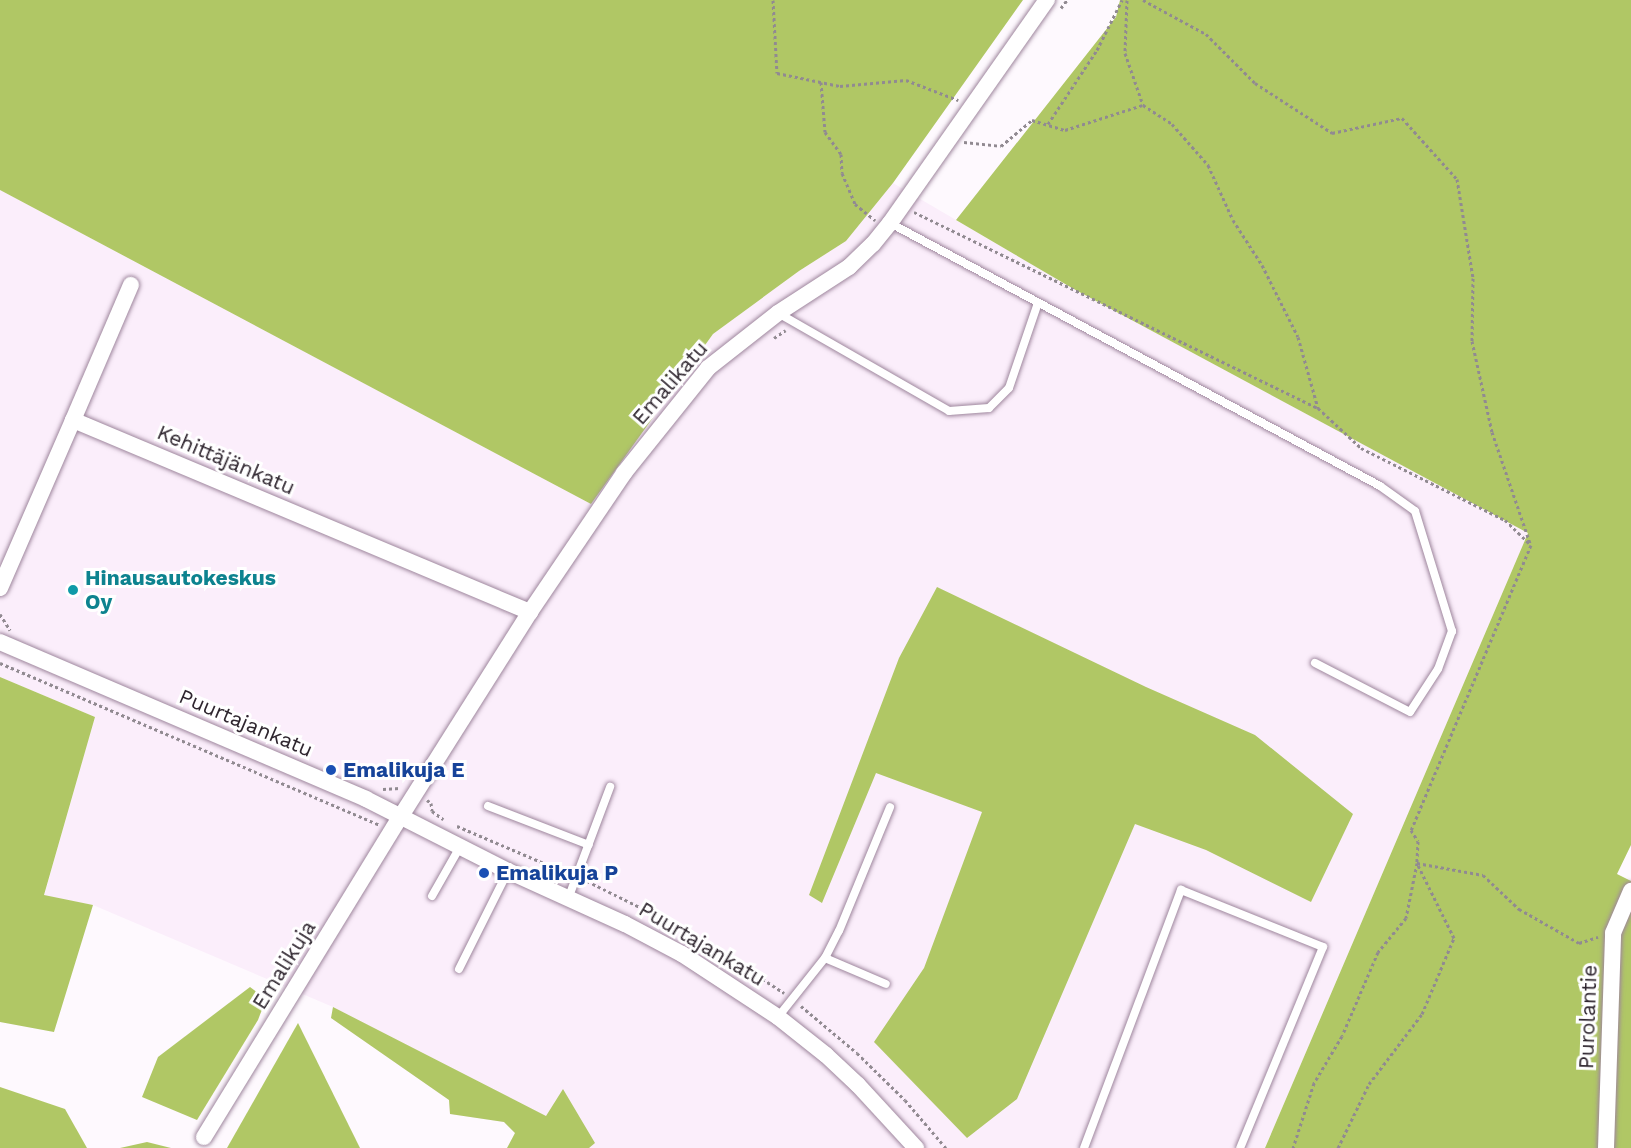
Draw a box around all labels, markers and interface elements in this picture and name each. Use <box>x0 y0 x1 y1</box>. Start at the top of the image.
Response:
street label: Emalikatu <box>627 336 713 430</box>
street label: Kehittäjänkatu <box>153 420 299 500</box>
place label: Hinausautokeskus Oy <box>85 565 276 615</box>
marker: Hinausautokeskus Oy <box>66 583 80 597</box>
street label: Puurtajankatu <box>175 684 317 762</box>
place label: Emalikuja E <box>343 757 465 783</box>
marker: Emalikuja E <box>324 763 338 777</box>
place label: Emalikuja P <box>496 860 618 886</box>
marker: Emalikuja P <box>477 866 491 880</box>
street label: Puurtajankatu <box>634 896 770 992</box>
street label: Emalikuja <box>247 916 321 1014</box>
street label: Purolantie <box>1574 964 1602 1070</box>

